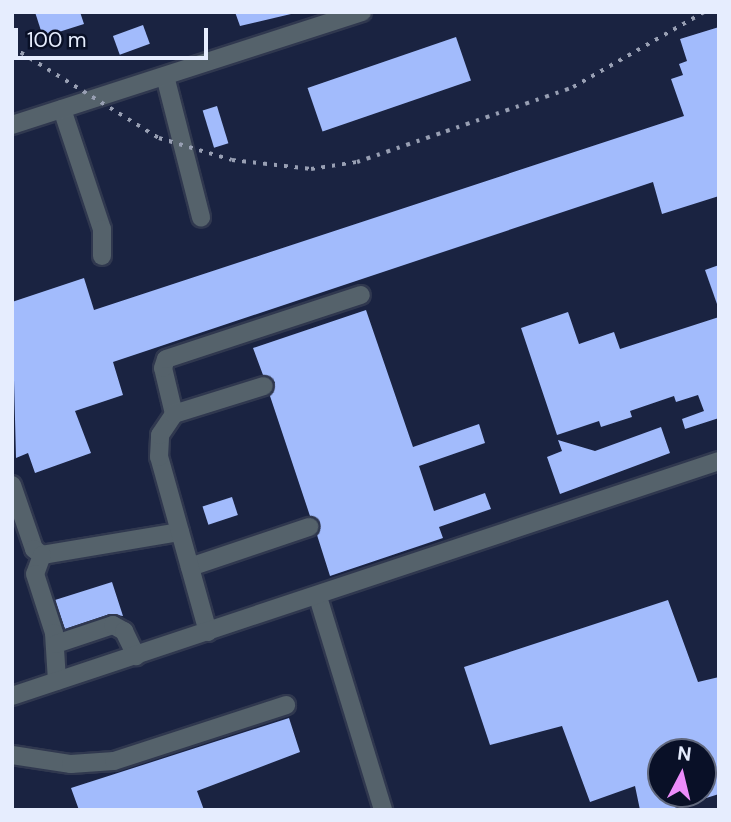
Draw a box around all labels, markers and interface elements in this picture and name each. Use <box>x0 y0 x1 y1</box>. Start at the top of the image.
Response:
scale bar <box>18 14 212 58</box>
text: 100 m <box>27 26 87 54</box>
north arrow <box>647 738 717 808</box>
text: N <box>676 740 693 767</box>

